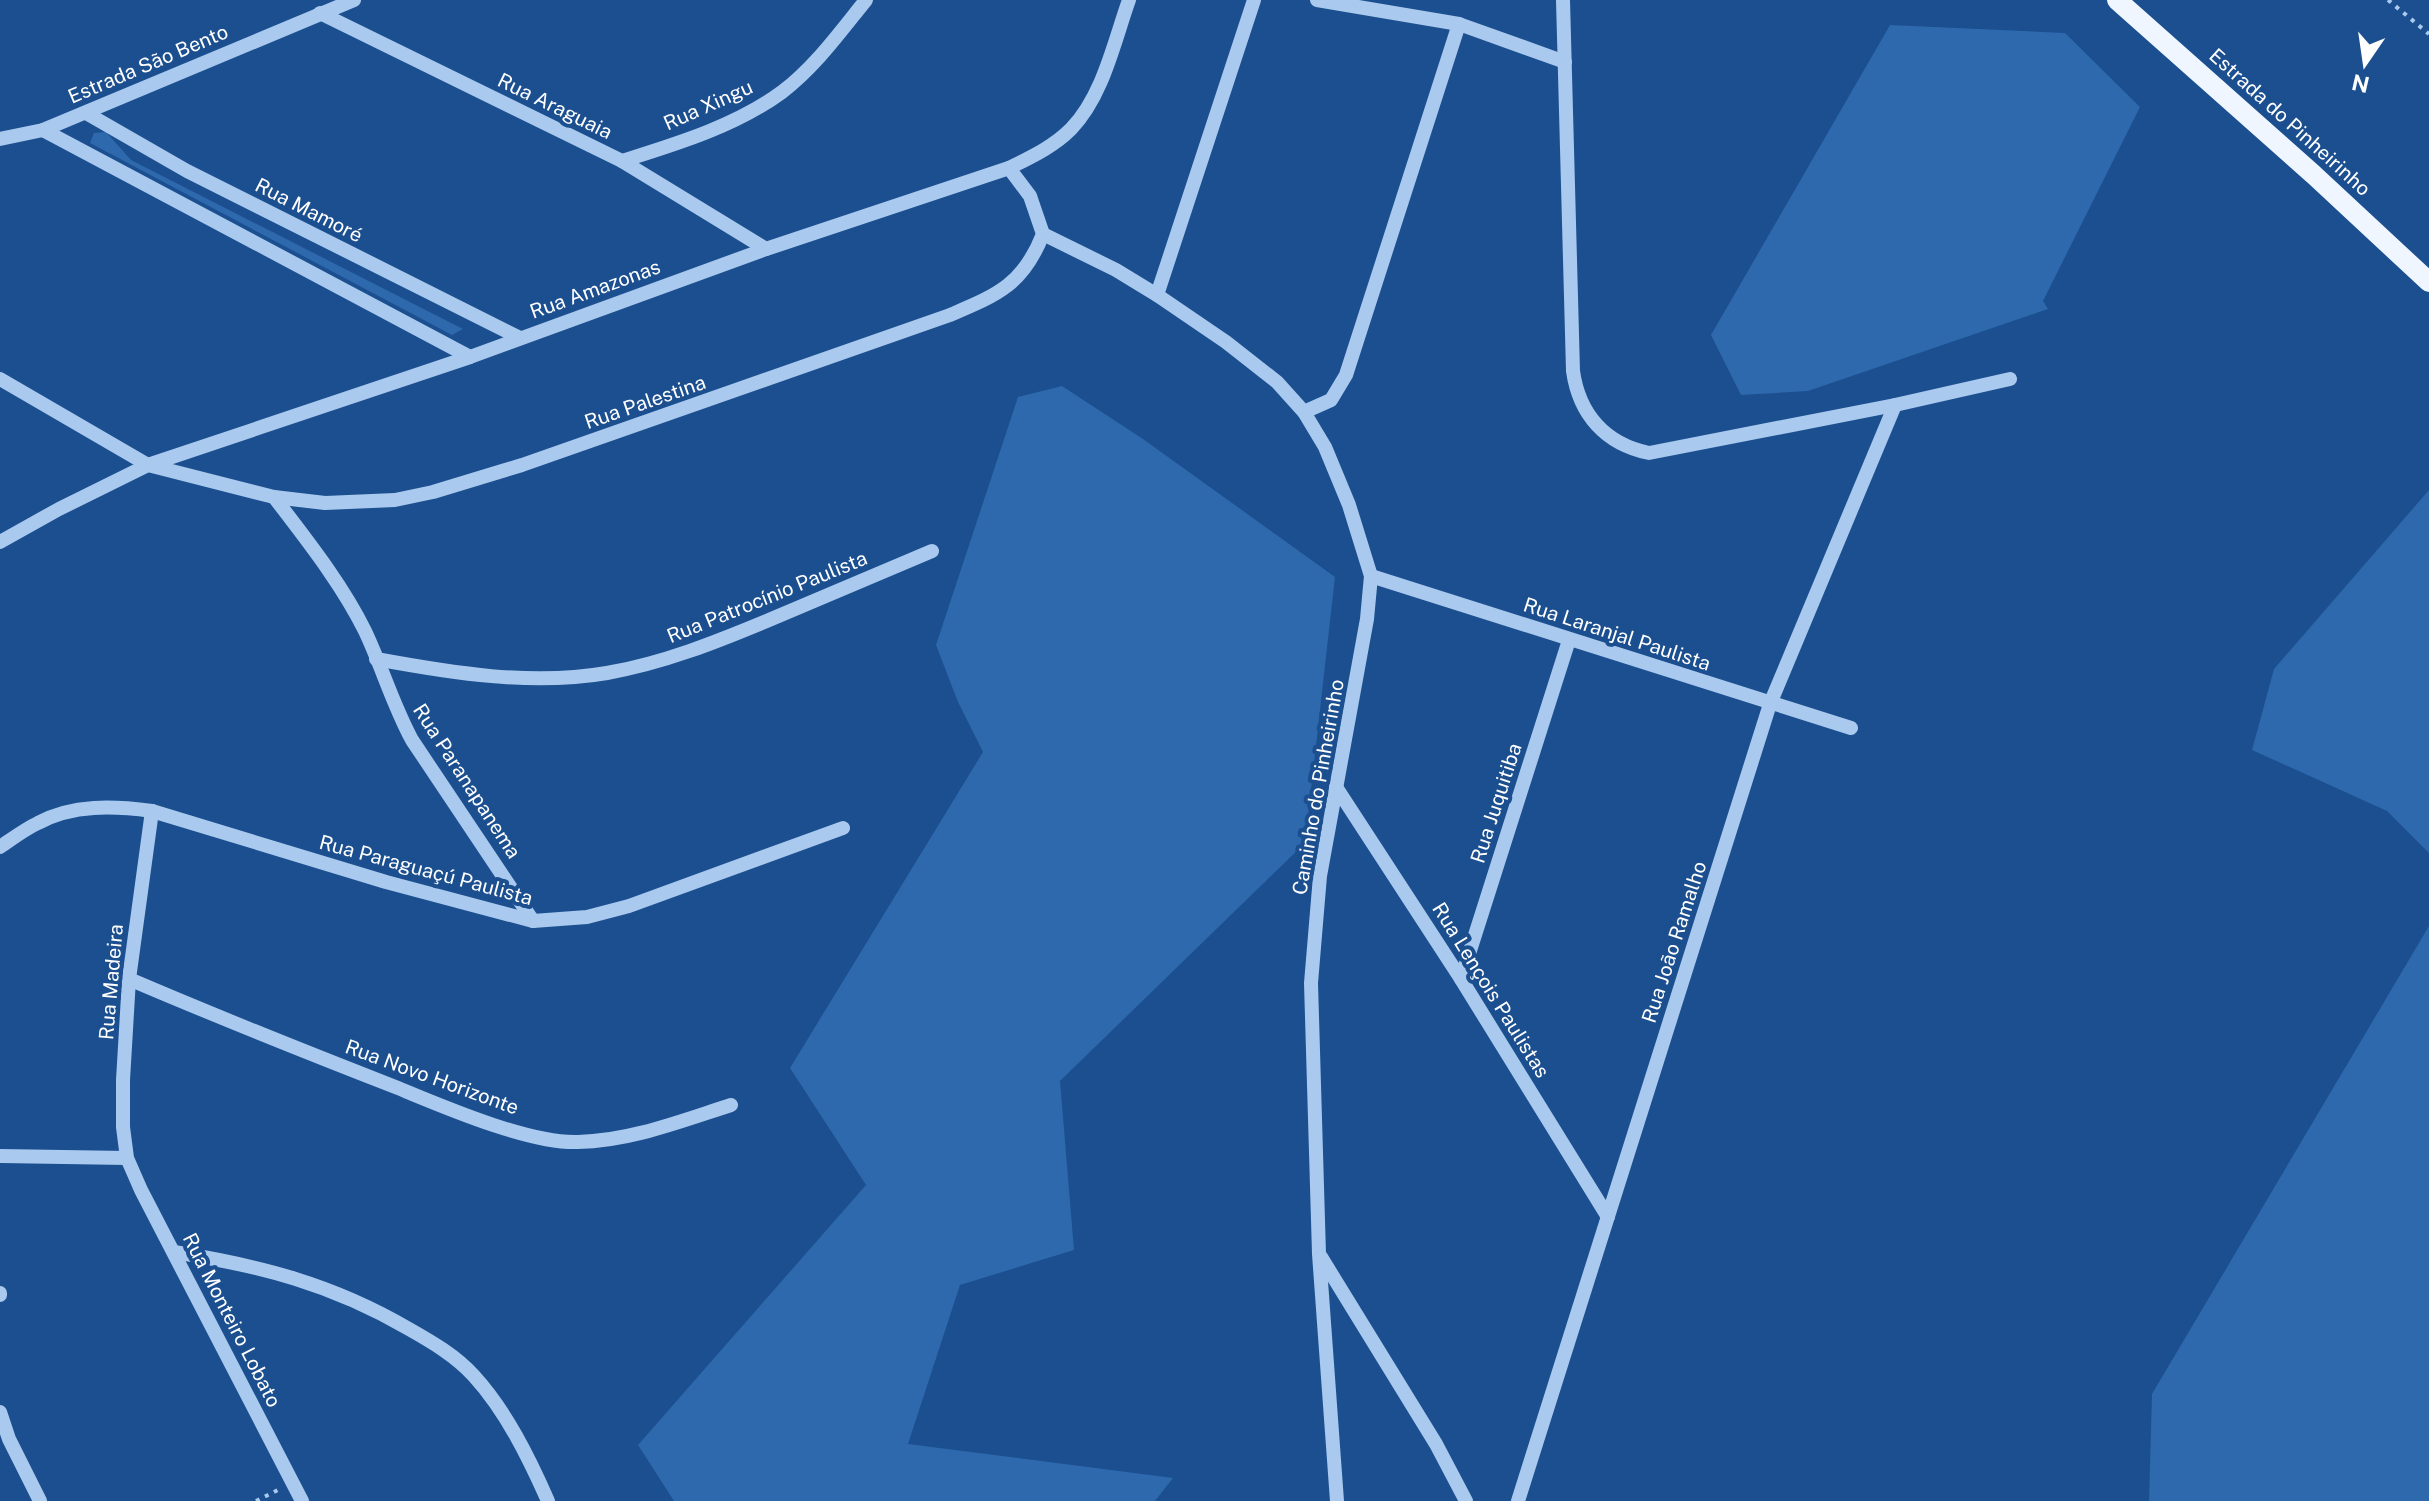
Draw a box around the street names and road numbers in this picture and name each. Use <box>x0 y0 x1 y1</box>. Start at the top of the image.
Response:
street label: Estrada São Bento <box>64 19 232 109</box>
street label: Estrada do Pinheirinho <box>2204 43 2376 201</box>
street label: Rua Araguaia <box>494 68 616 144</box>
street label: Rua Xingu <box>660 75 756 135</box>
street label: Rua Mamoré <box>251 173 367 247</box>
street label: Rua Amazonas <box>527 254 663 324</box>
street label: Rua Palestina <box>581 370 709 434</box>
street label: Rua Patrocínio Paulista <box>663 546 871 648</box>
street label: Rua Laranjal Paulista <box>1520 592 1714 676</box>
street label: Caminho do Pinheirinho <box>1287 677 1349 897</box>
street label: Rua Paranapanema <box>408 699 526 863</box>
street label: Rua Juquitiba <box>1465 740 1527 866</box>
street label: Rua Paraguaçú Paulista <box>317 830 535 910</box>
street label: Rua João Ramalho <box>1637 858 1711 1026</box>
street label: Rua Lençois Paulistas <box>1427 898 1555 1082</box>
street label: Rua Madeira <box>94 923 128 1041</box>
street label: Rua Novo Horizonte <box>342 1034 522 1120</box>
street label: Rua Monteiro Lobato <box>178 1229 286 1411</box>

